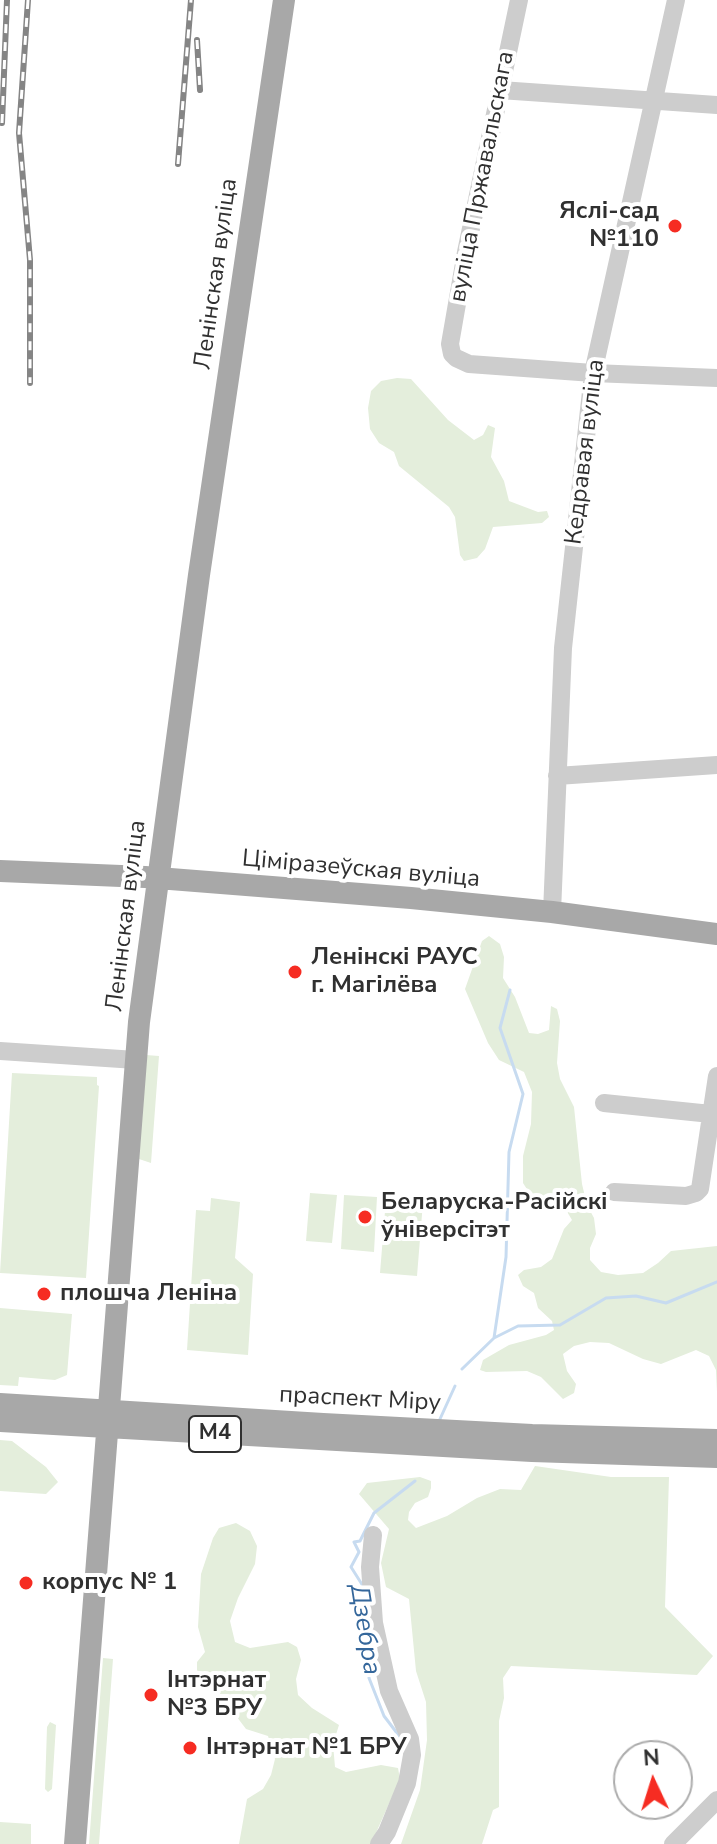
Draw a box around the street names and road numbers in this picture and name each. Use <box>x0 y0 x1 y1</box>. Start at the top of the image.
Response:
street label: вуліца Пржавальскага <box>445 49 521 305</box>
street label: Ленінская вуліца <box>189 177 245 371</box>
street label: Кедравая вуліца <box>560 358 612 546</box>
street label: Ленінская вуліца <box>101 819 153 1013</box>
street label: Ціміразеўская вуліца <box>241 845 481 895</box>
street label: праспект Міру <box>278 1381 442 1419</box>
road number: М4 <box>189 1416 241 1452</box>

